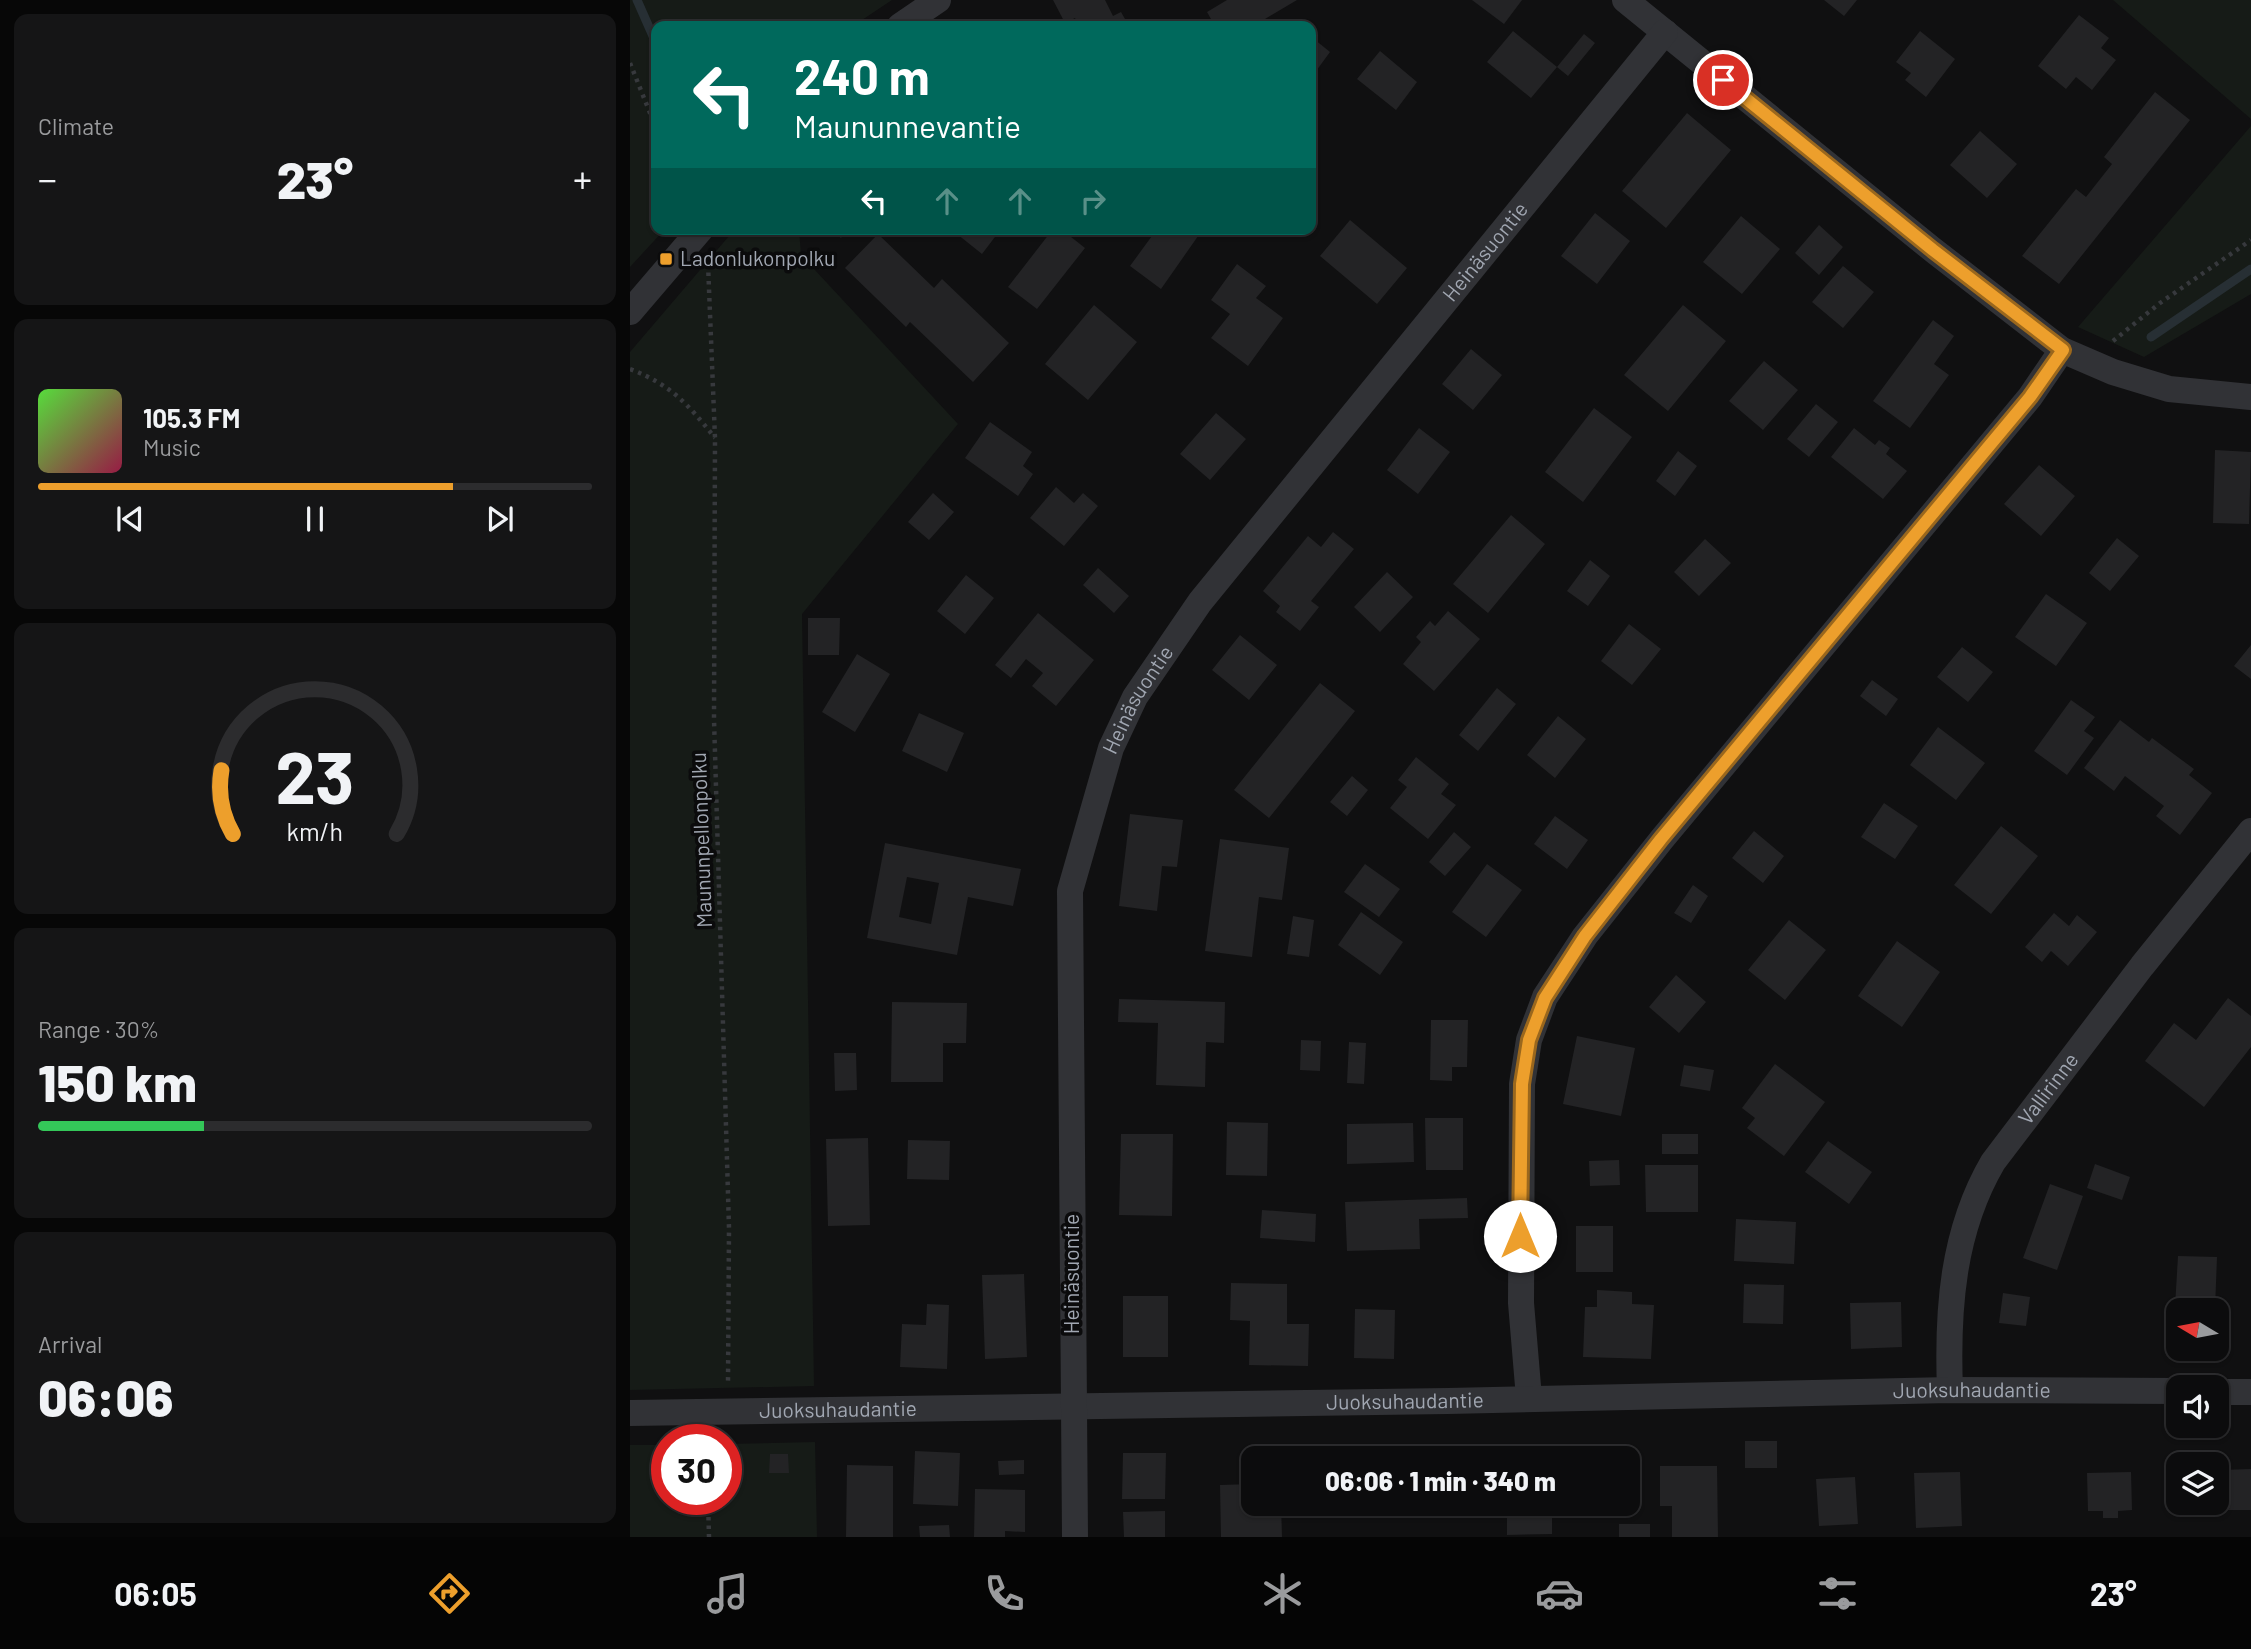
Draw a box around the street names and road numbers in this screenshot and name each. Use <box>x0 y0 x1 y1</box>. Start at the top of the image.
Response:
street label: Heinäsuontie <box>1437 196 1532 306</box>
street label: Heinäsuontie <box>1096 640 1178 757</box>
street label: Maununpellonpolku <box>685 752 716 928</box>
street label: Vallirinne <box>2012 1047 2083 1129</box>
street label: Heinäsuontie <box>1058 1214 1083 1334</box>
street label: Juoksuhaudantie <box>1893 1376 2051 1402</box>
street label: Juoksuhaudantie <box>1326 1386 1484 1414</box>
street label: Juoksuhaudantie <box>759 1395 917 1422</box>

